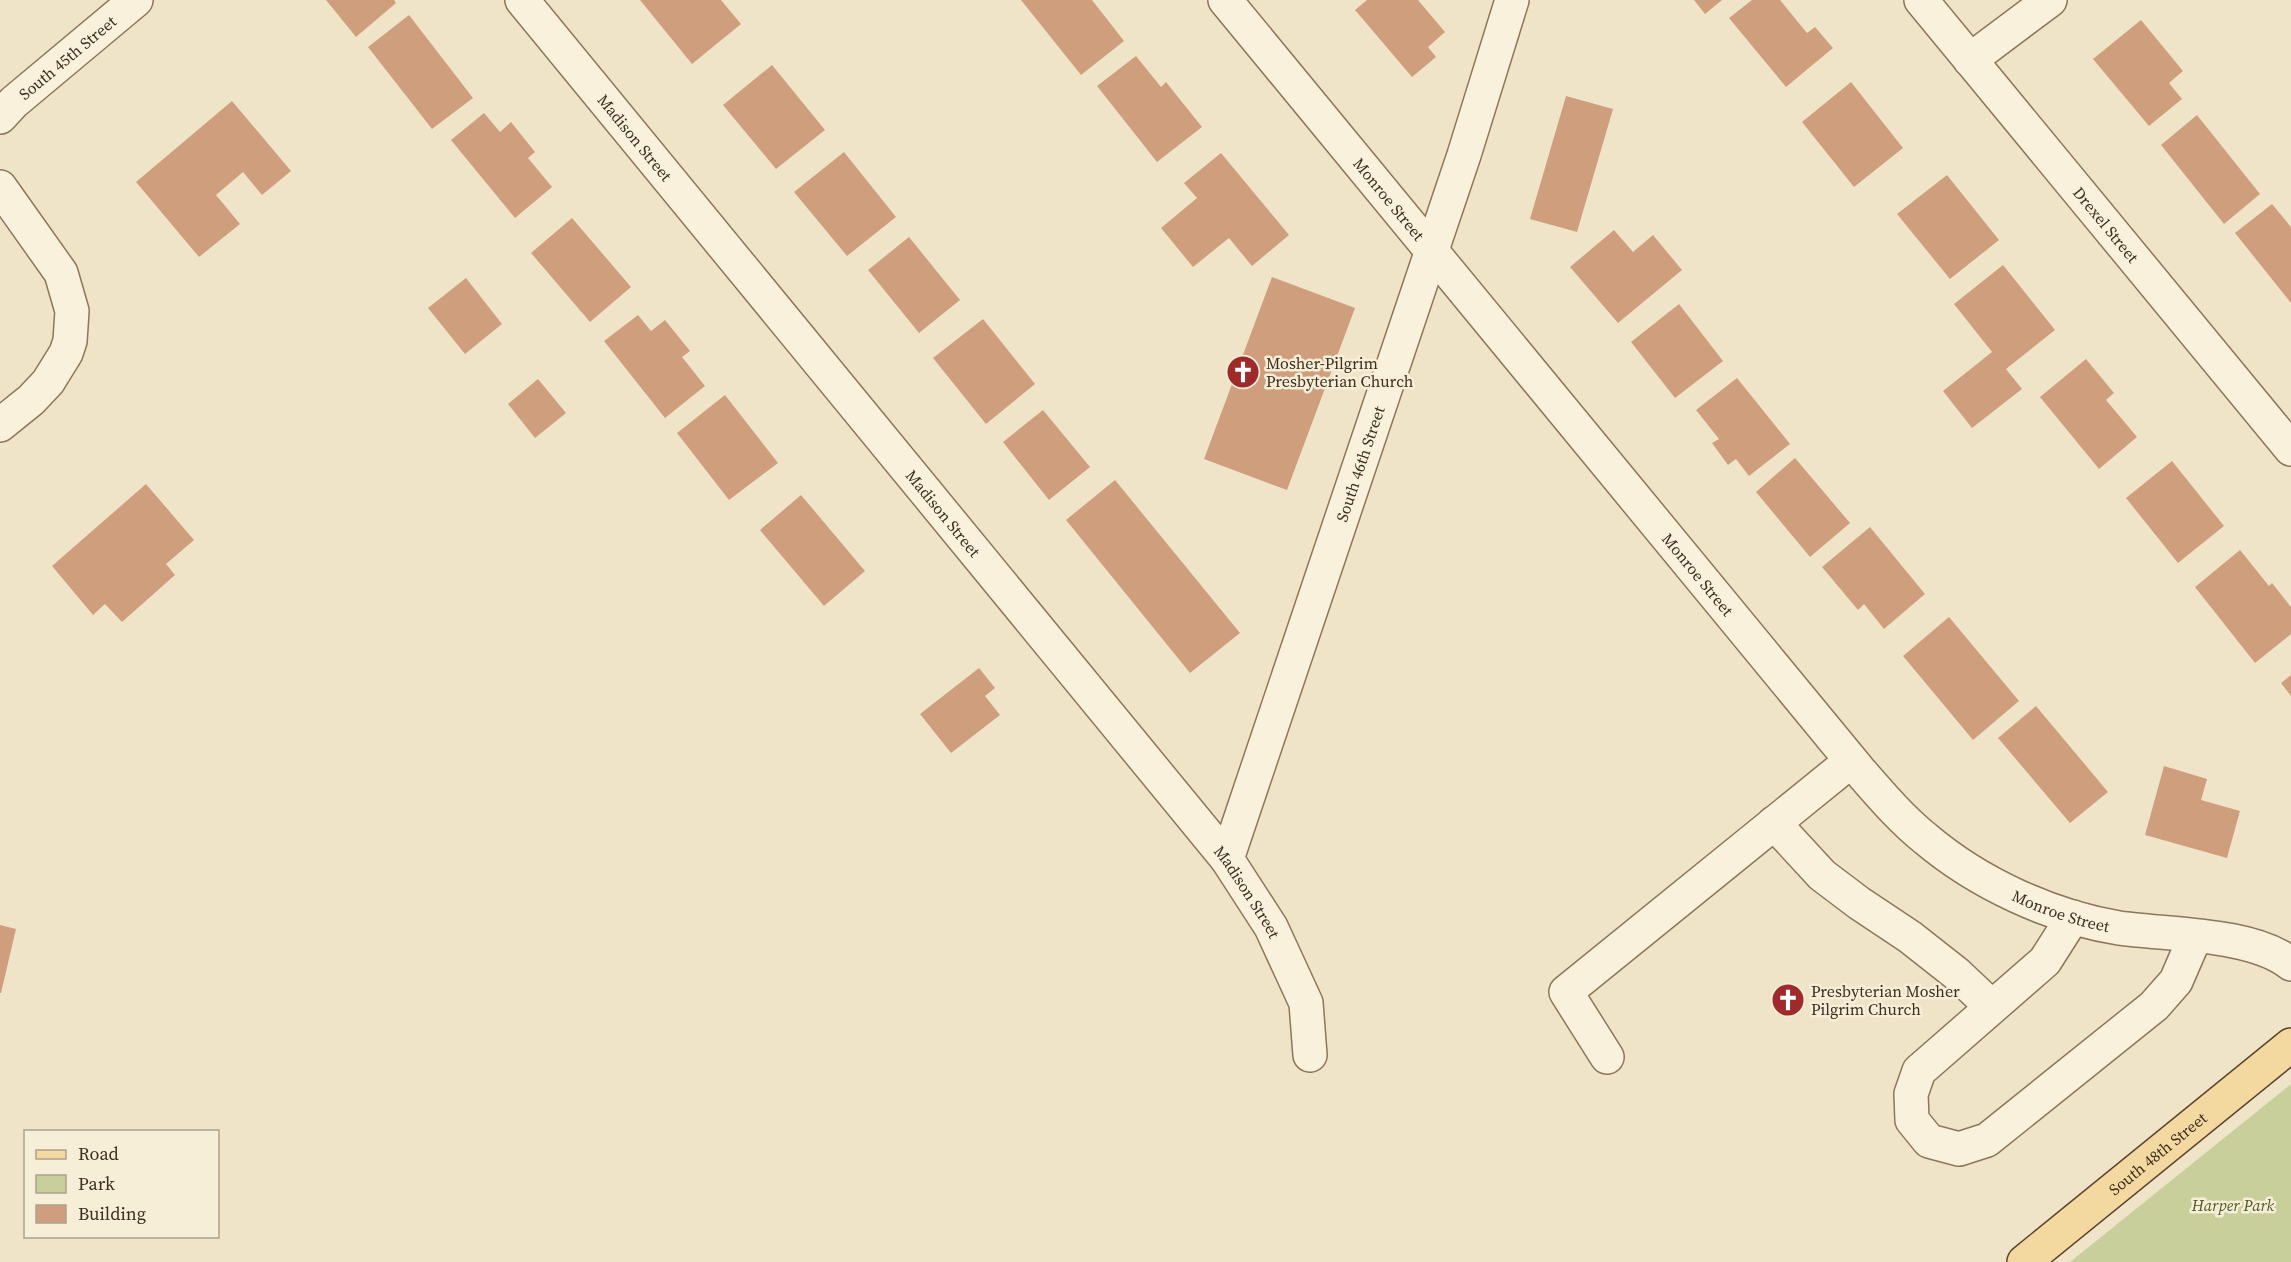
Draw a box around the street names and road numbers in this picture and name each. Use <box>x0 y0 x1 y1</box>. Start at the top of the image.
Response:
street label: South 45th Street <box>14 10 121 105</box>
street label: Madison Street <box>593 89 678 186</box>
street label: Monroe Street <box>1348 153 1430 246</box>
street label: Drexel Street <box>2068 182 2144 268</box>
street label: South 46th Street <box>1330 402 1390 525</box>
street label: Madison Street <box>901 465 986 562</box>
street label: Monroe Street <box>1657 528 1739 621</box>
street label: Madison Street <box>1209 841 1286 942</box>
street label: Monroe Street <box>2009 884 2112 937</box>
street label: South 48th Street <box>2104 1106 2212 1200</box>

